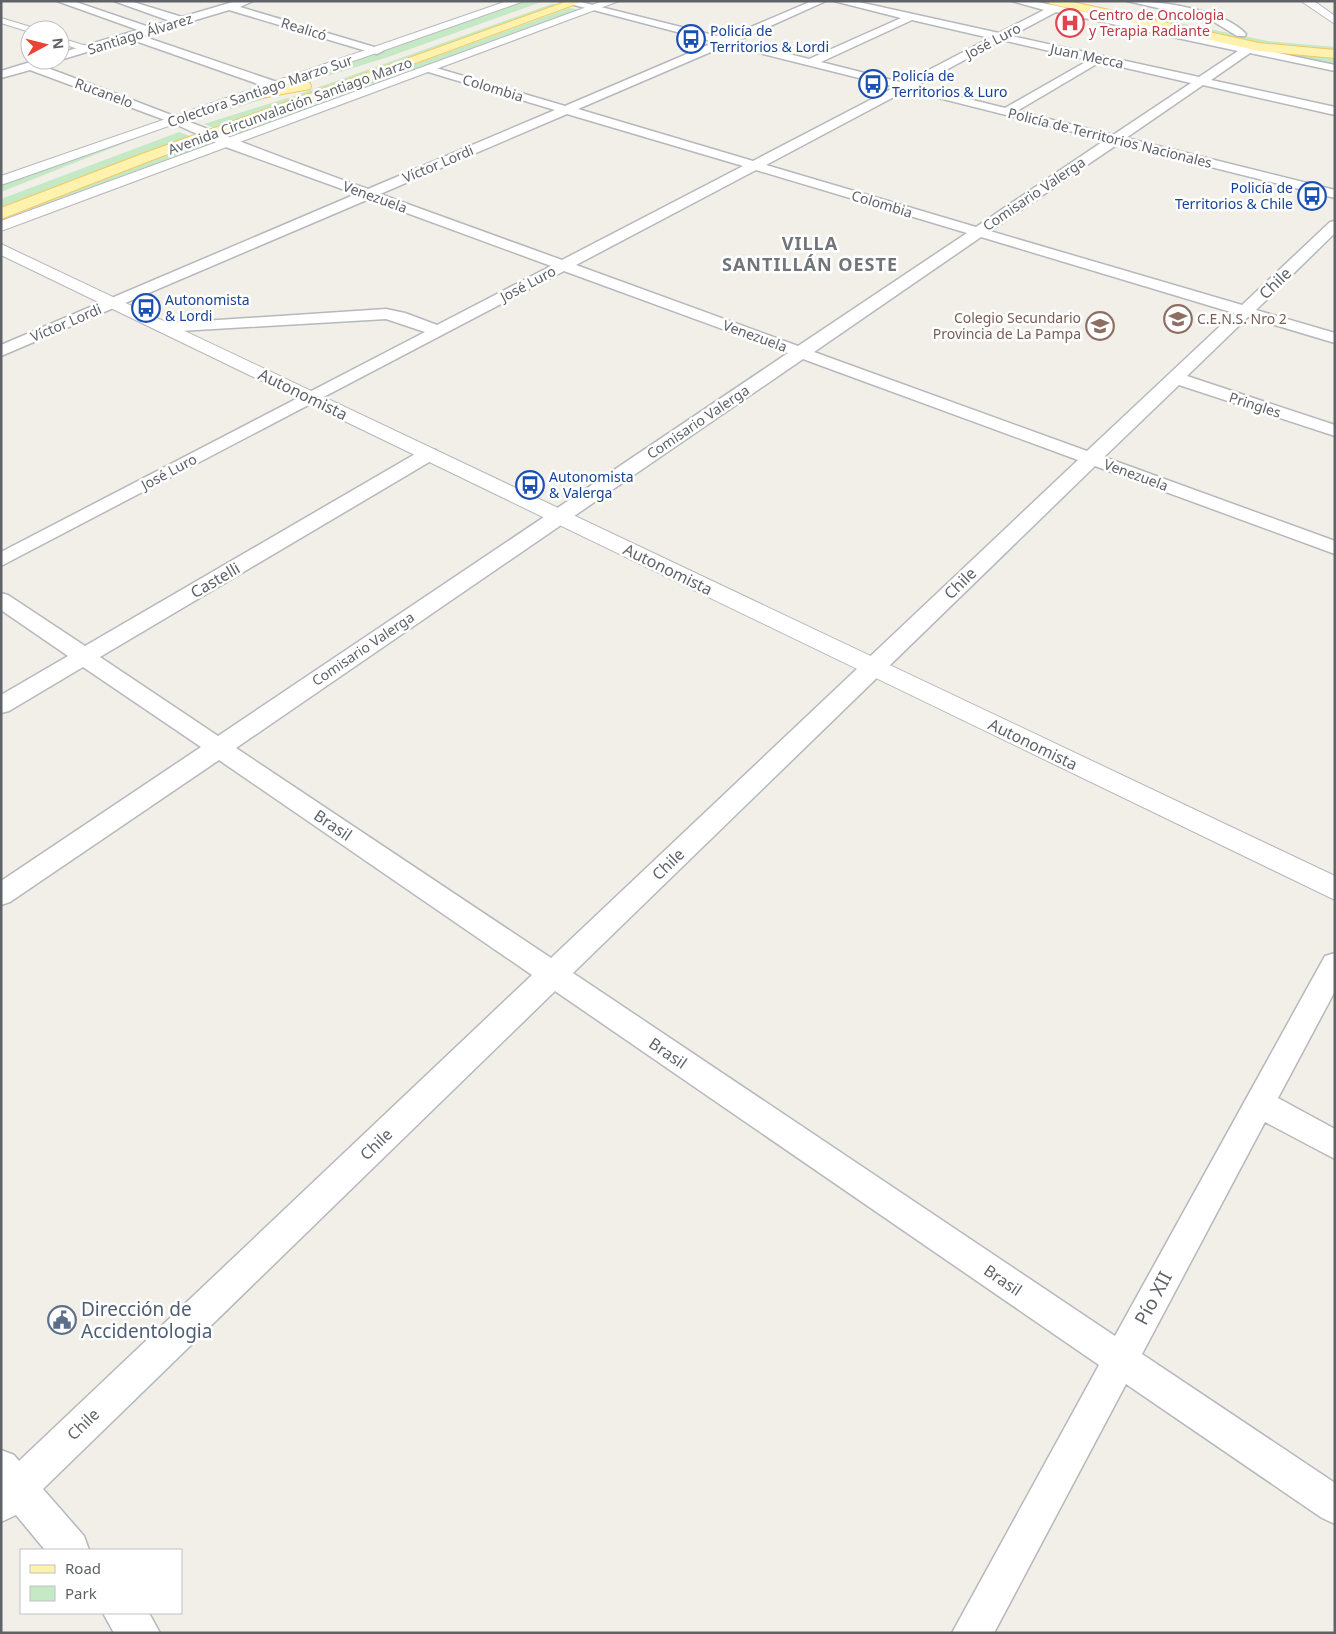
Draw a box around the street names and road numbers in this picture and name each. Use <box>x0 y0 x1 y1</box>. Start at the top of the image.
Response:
street label: Santiago Álvarez <box>85 8 195 59</box>
street label: Realicó <box>279 13 329 44</box>
street label: José Luro <box>960 18 1024 64</box>
street label: Juan Mecca <box>1047 38 1126 73</box>
street label: Colectora Santiago Marzo Sur <box>165 50 355 131</box>
street label: Avenida Circunvalación Santiago Marzo <box>165 52 415 159</box>
street label: Colombia <box>460 69 526 106</box>
street label: Rucanelo <box>72 73 136 112</box>
street label: Policía de Territorios Nacionales <box>1006 103 1214 172</box>
street label: Víctor Lordi <box>399 140 476 187</box>
street label: Comisario Valerga <box>979 152 1089 235</box>
street label: Venezuela <box>340 176 410 217</box>
street label: Colombia <box>849 185 915 222</box>
street label: José Luro <box>495 261 559 307</box>
street label: Chile <box>1254 262 1296 304</box>
street label: Víctor Lordi <box>27 299 104 346</box>
street label: Venezuela <box>720 315 790 356</box>
street label: Autonomista <box>255 363 351 425</box>
street label: Comisario Valerga <box>643 380 753 463</box>
street label: Pringles <box>1227 387 1284 422</box>
street label: José Luro <box>136 449 200 495</box>
street label: Venezuela <box>1101 454 1171 495</box>
street label: Autonomista <box>620 538 716 600</box>
street label: Castelli <box>186 557 244 603</box>
street label: Chile <box>939 562 981 604</box>
street label: Comisario Valerga <box>308 607 418 690</box>
street label: Autonomista <box>985 713 1081 775</box>
street label: Brasil <box>310 804 356 846</box>
street label: Chile <box>647 843 689 885</box>
street label: Brasil <box>645 1032 691 1074</box>
street label: Chile <box>355 1123 397 1165</box>
street label: Brasil <box>980 1259 1026 1301</box>
street label: Pío XII <box>1128 1267 1178 1329</box>
street label: Chile <box>62 1403 104 1445</box>

